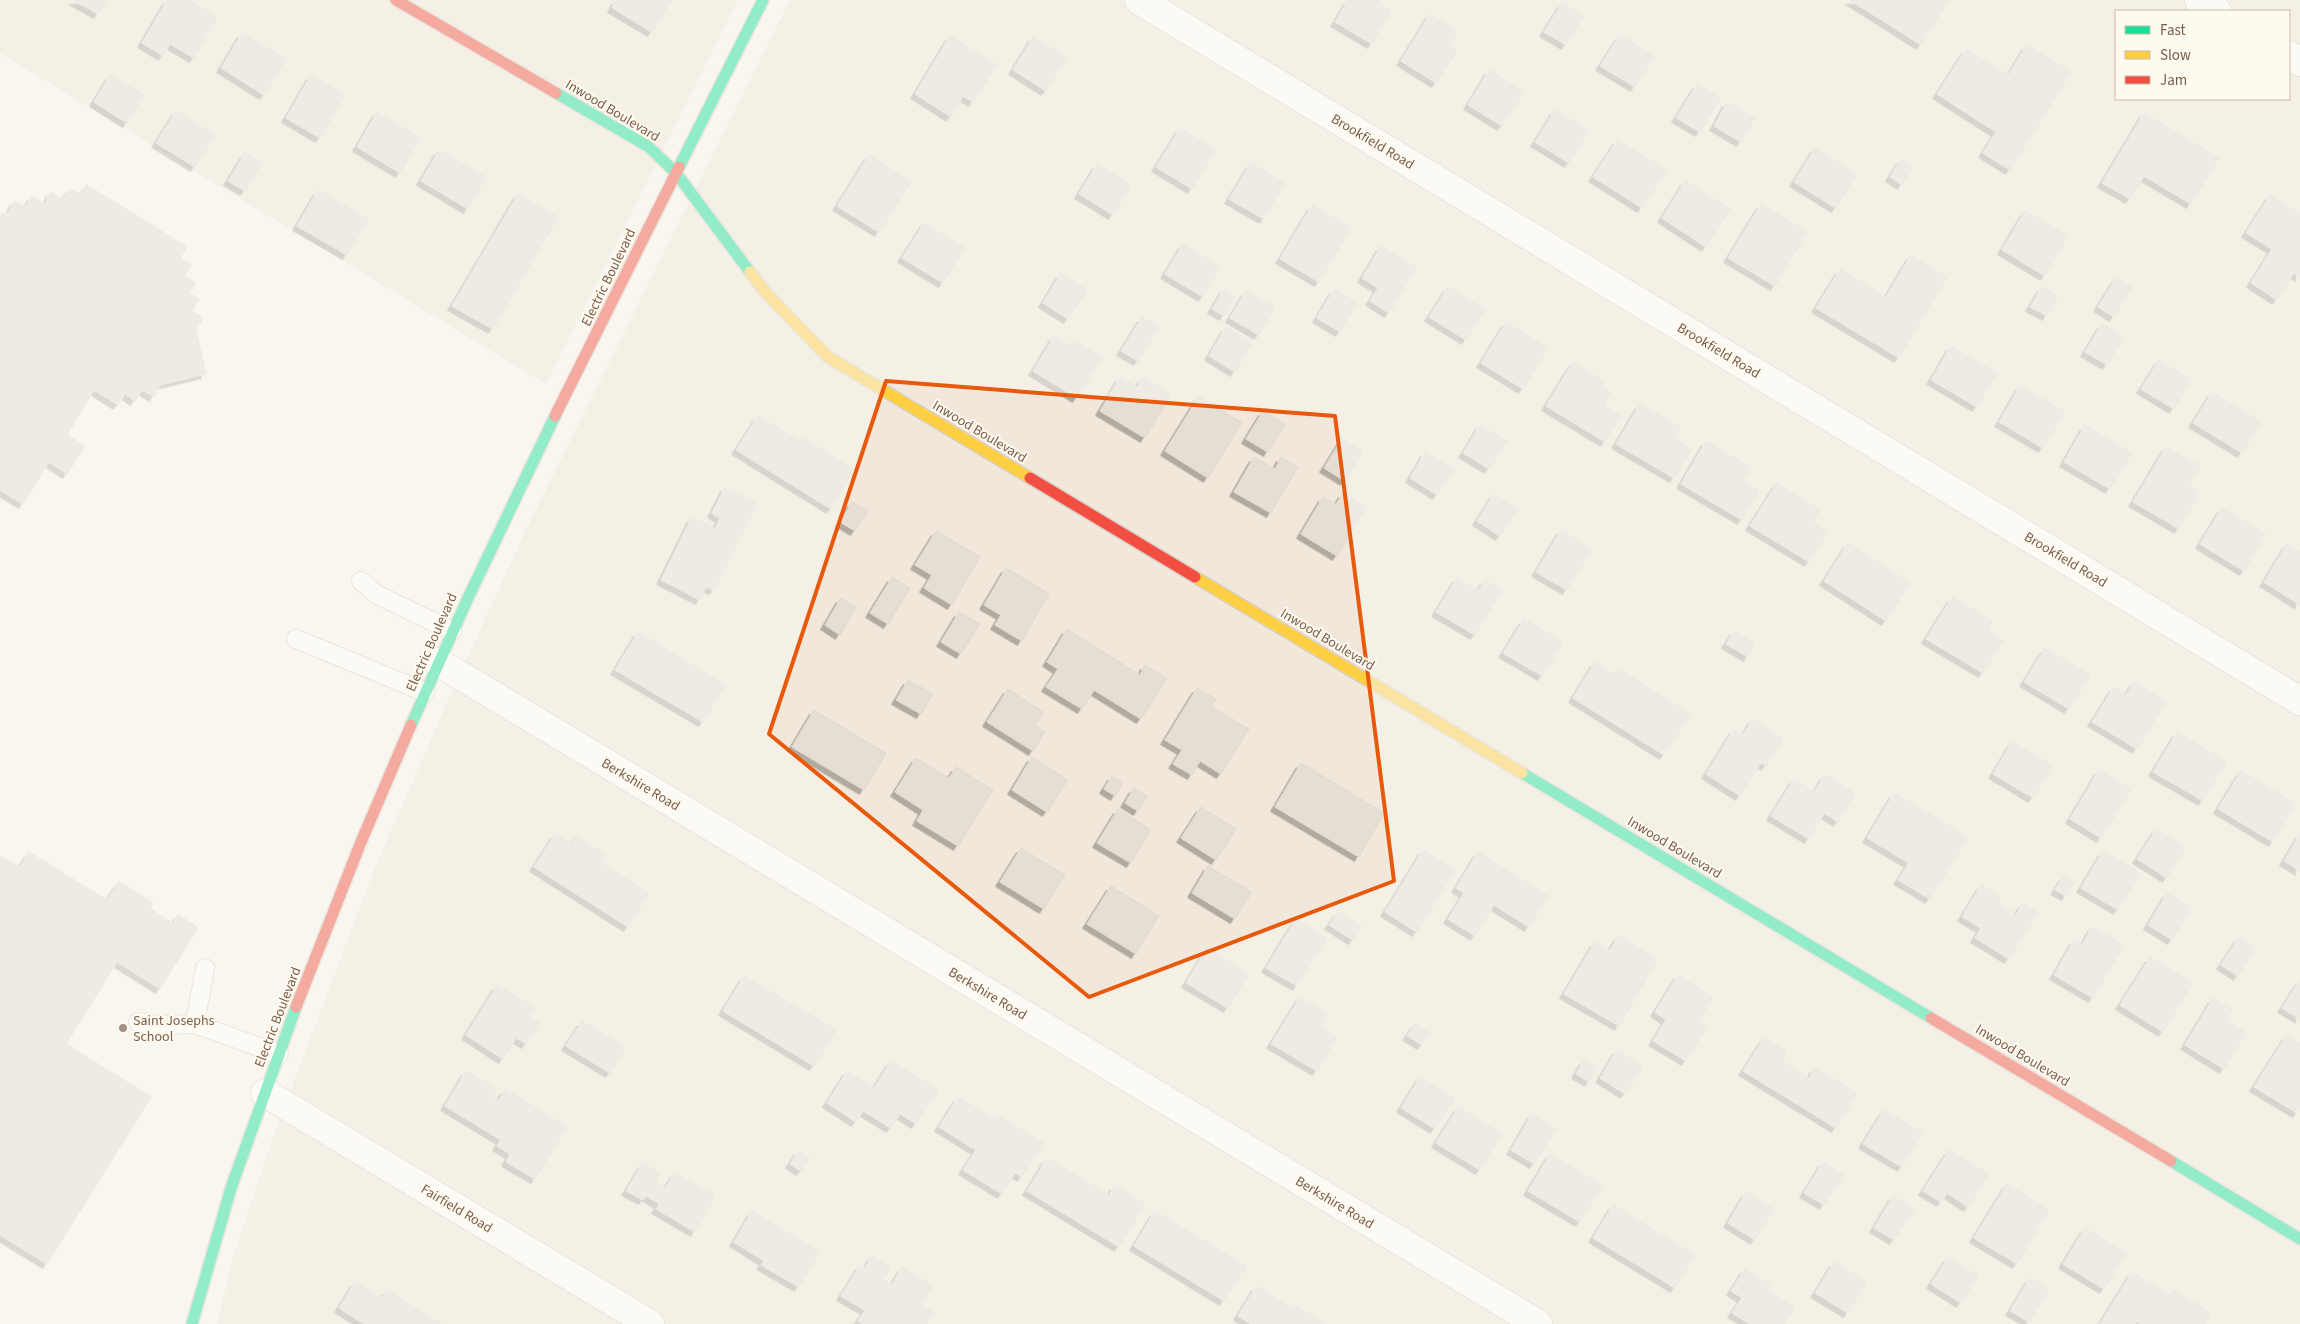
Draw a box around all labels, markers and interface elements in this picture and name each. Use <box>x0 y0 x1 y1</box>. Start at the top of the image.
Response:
legend <box>2115 10 2290 100</box>
text: Fast <box>2160 20 2186 41</box>
text: Slow <box>2160 45 2191 66</box>
text: Jam <box>2160 70 2187 91</box>
street label: Inwood Boulevard <box>562 75 663 147</box>
street label: Brookfield Road <box>1327 109 1418 175</box>
street label: Electric Boulevard <box>577 225 641 330</box>
street label: Brookfield Road <box>1673 318 1764 384</box>
street label: Inwood Boulevard <box>929 396 1030 468</box>
street label: Brookfield Road <box>2020 527 2111 593</box>
street label: Electric Boulevard <box>401 590 463 695</box>
street label: Inwood Boulevard <box>1277 604 1378 676</box>
street label: Berkshire Road <box>597 754 684 816</box>
street label: Inwood Boulevard <box>1624 812 1725 884</box>
street label: Berkshire Road <box>944 963 1031 1025</box>
street label: Electric Boulevard <box>250 964 306 1071</box>
place label: Saint Josephs School <box>133 1011 215 1047</box>
street label: Inwood Boulevard <box>1972 1020 2073 1092</box>
marker: Saint Josephs School <box>117 1022 129 1034</box>
street label: Berkshire Road <box>1291 1172 1378 1234</box>
street label: Fairfield Road <box>417 1180 496 1238</box>

